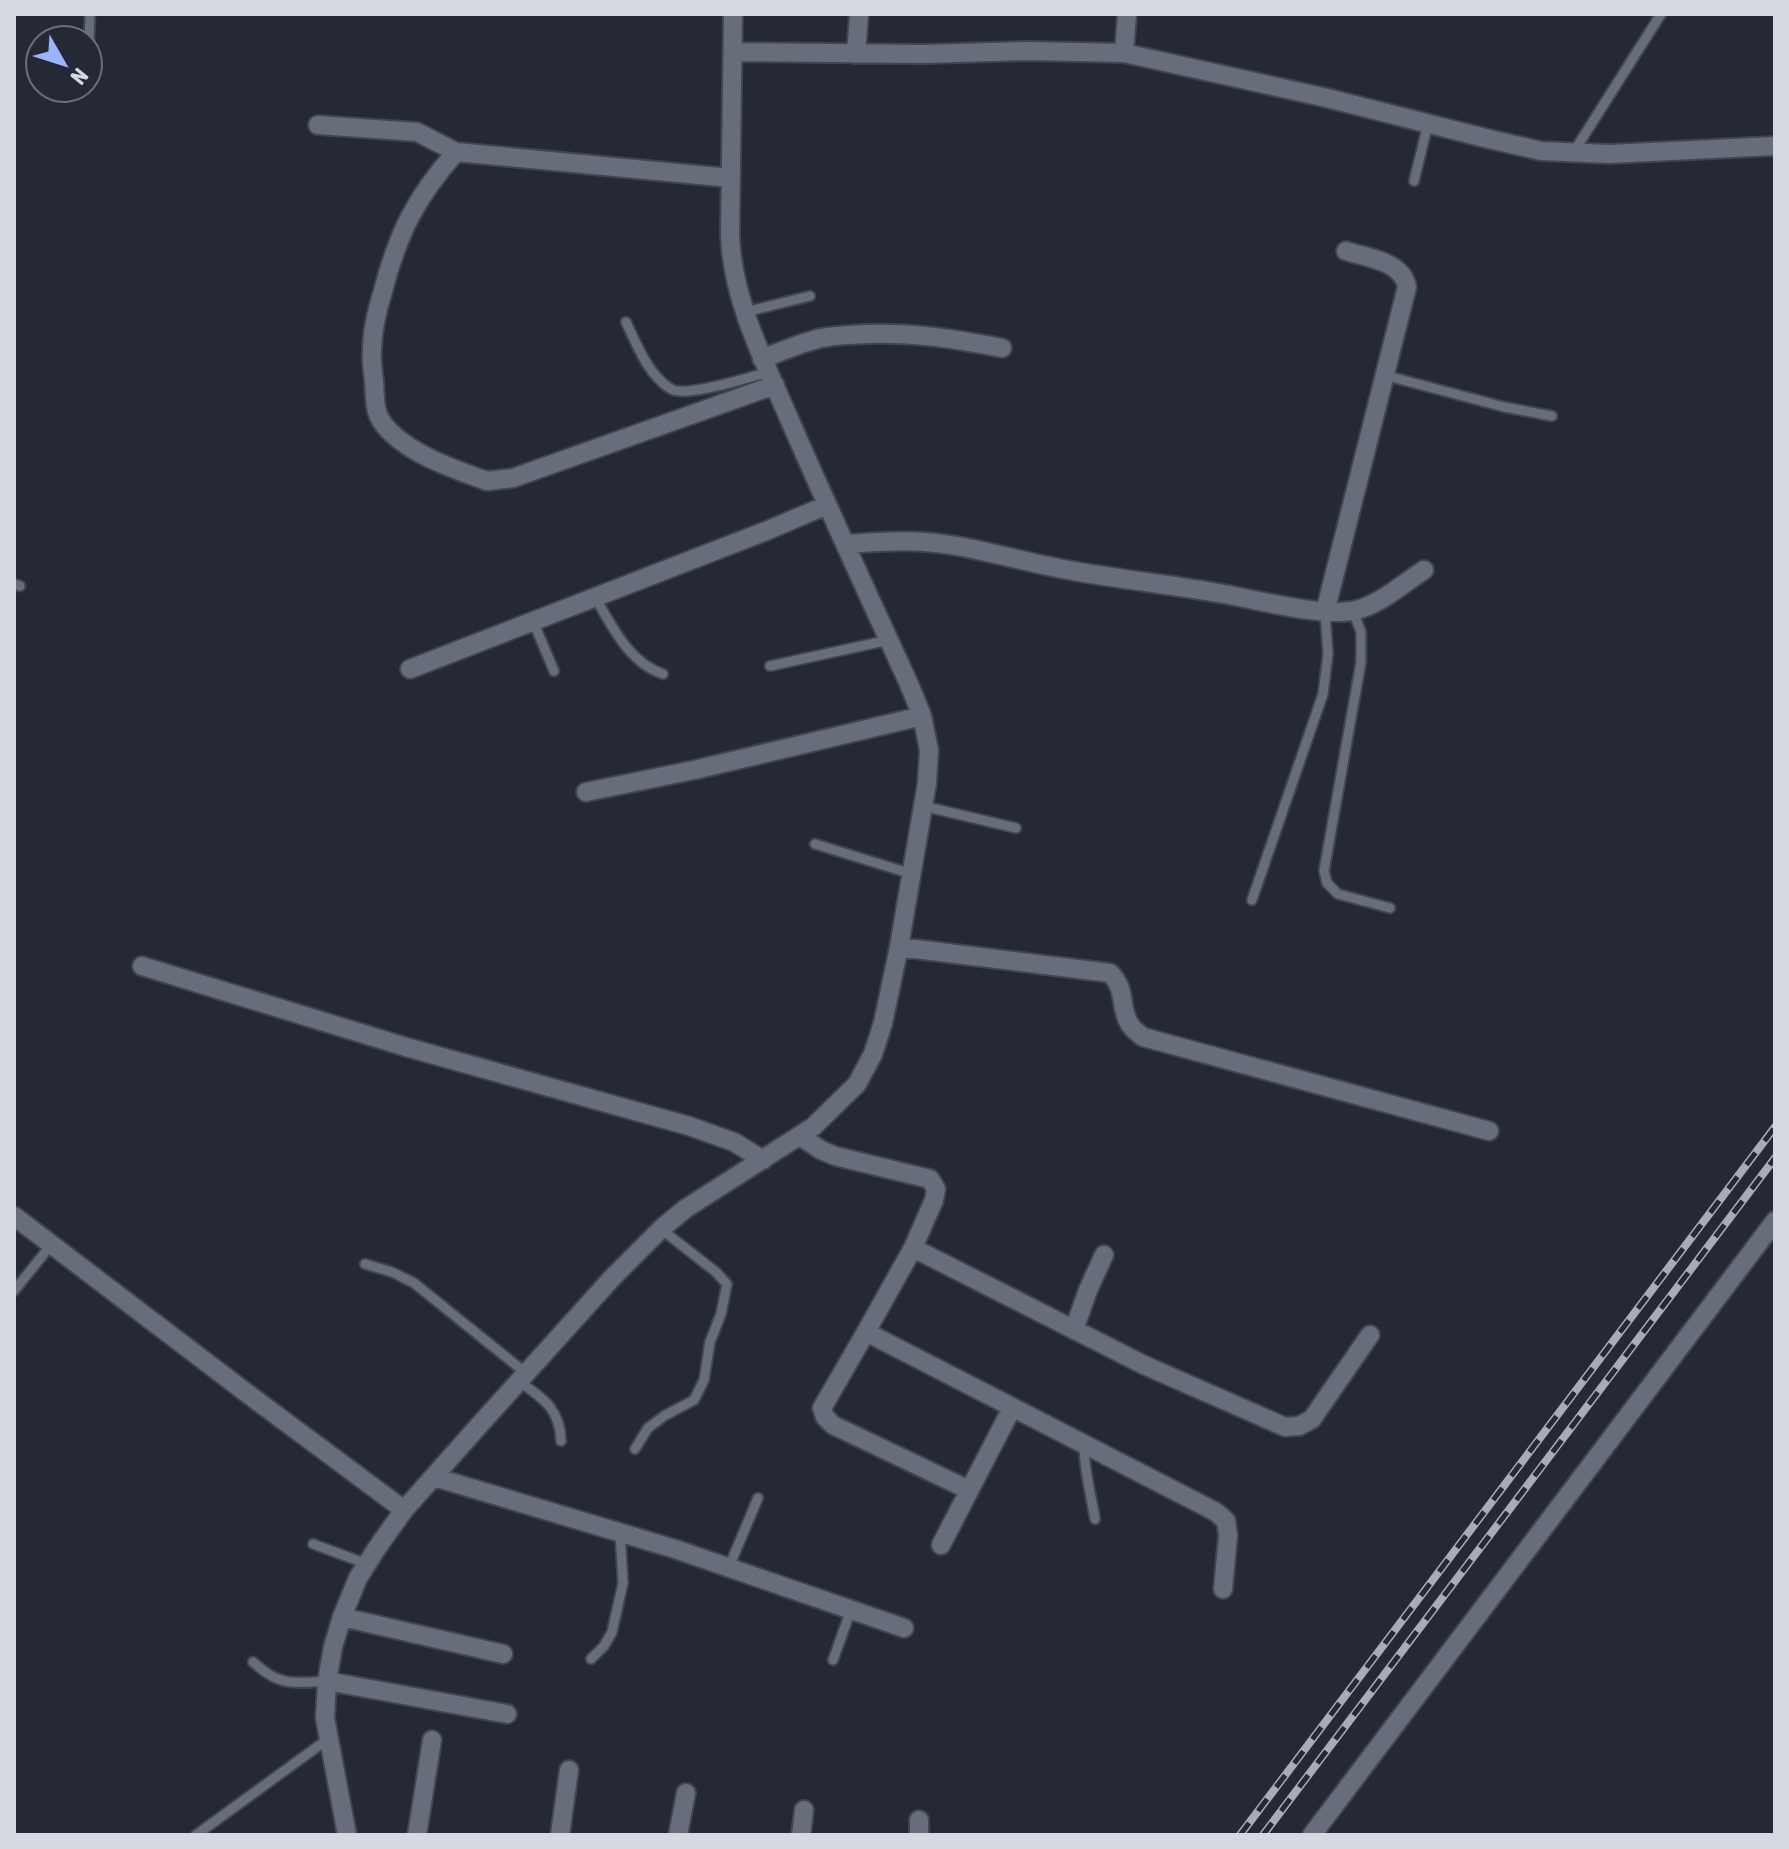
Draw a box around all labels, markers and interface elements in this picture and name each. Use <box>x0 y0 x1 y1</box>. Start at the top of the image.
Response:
north arrow <box>24 24 104 104</box>
text: N <box>65 63 94 90</box>

